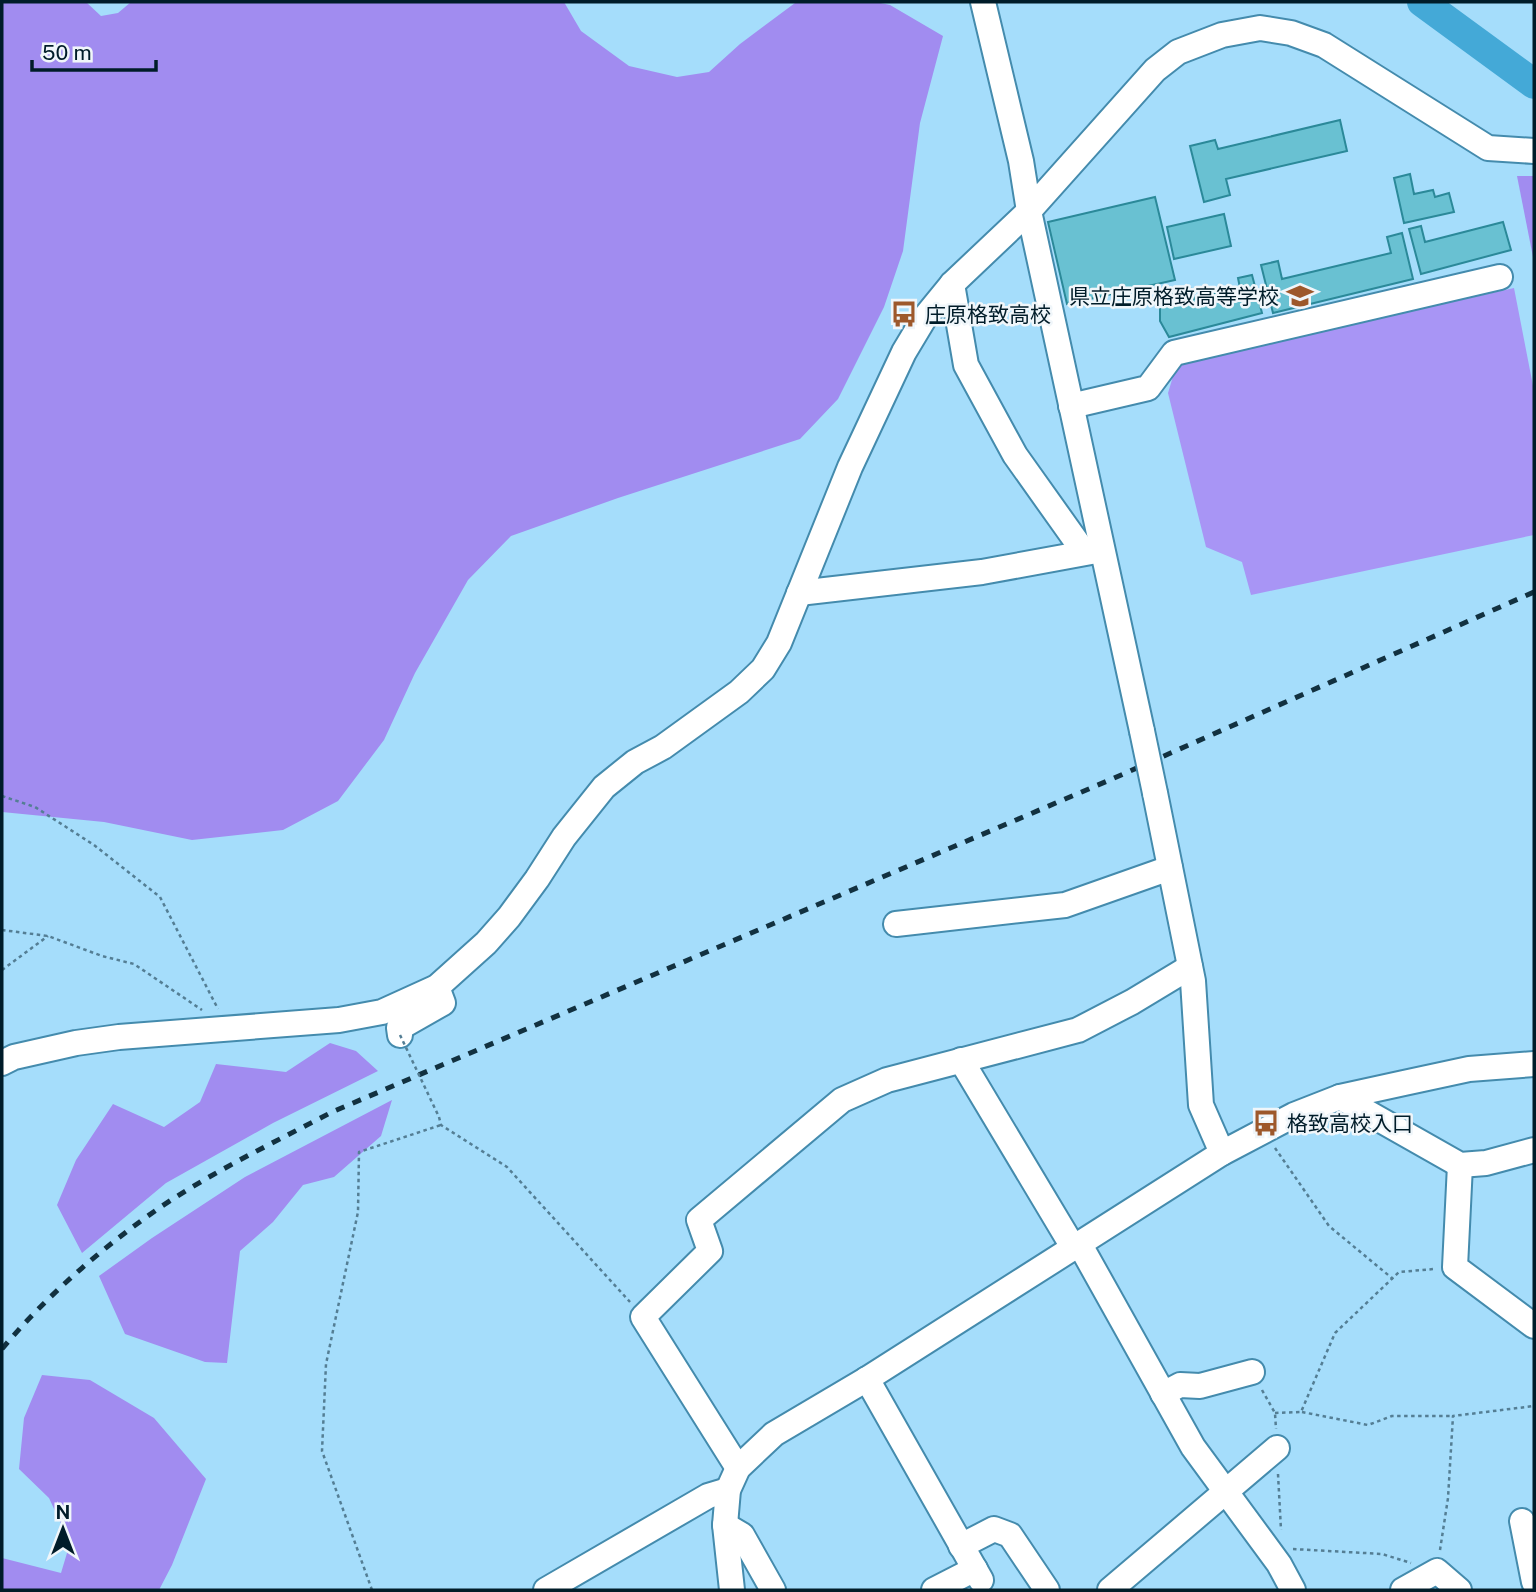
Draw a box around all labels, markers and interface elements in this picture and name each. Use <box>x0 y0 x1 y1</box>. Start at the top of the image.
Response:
scale bar <box>32 28 156 72</box>
text: 50 m <box>42 40 92 65</box>
school or university icon: 県立庄原格致高等学校 <box>1285 281 1315 311</box>
place label: 県立庄原格致高等学校 <box>1069 284 1279 309</box>
bus stop icon: 庄原格致高校 <box>889 299 919 329</box>
place label: 庄原格致高校 <box>925 302 1051 327</box>
bus stop icon: 格致高校入口 <box>1251 1108 1281 1138</box>
place label: 格致高校入口 <box>1287 1111 1413 1136</box>
north arrow <box>28 1494 98 1564</box>
text: N <box>56 1501 70 1523</box>

